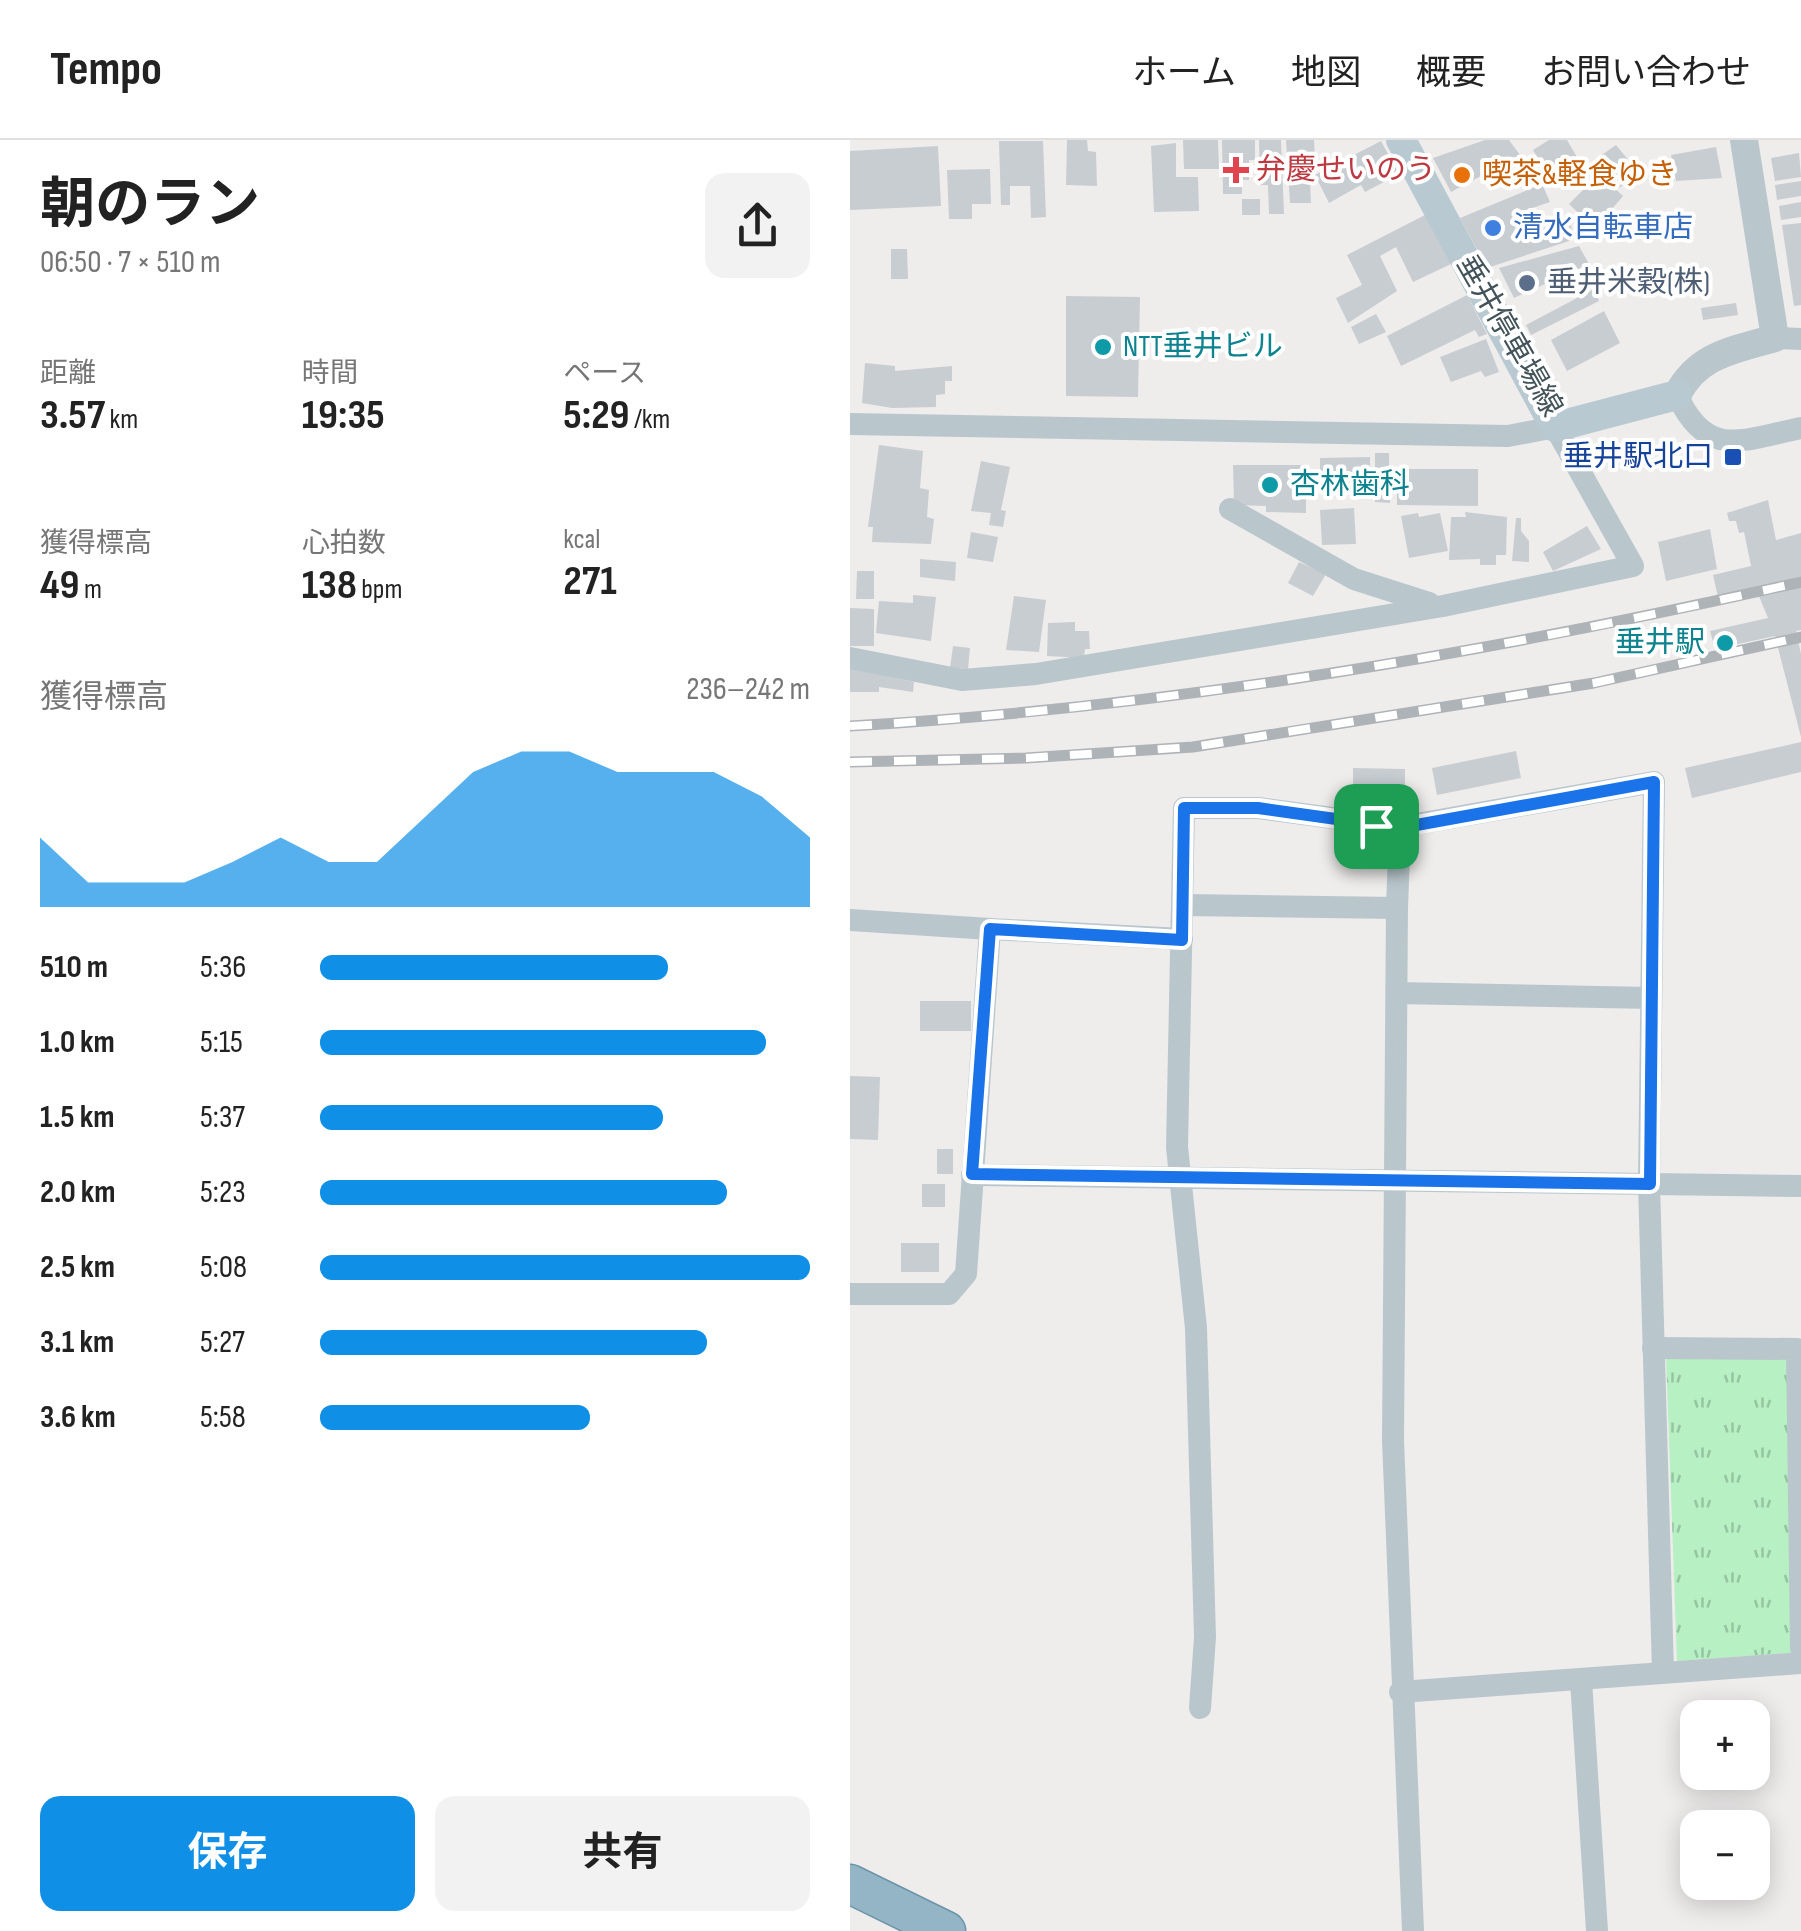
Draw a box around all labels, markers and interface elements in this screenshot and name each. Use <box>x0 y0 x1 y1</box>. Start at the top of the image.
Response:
text: Tempo <box>50 41 162 98</box>
text: ホーム <box>1132 52 1236 95</box>
text: 地図 <box>1291 52 1361 95</box>
text: 概要 <box>1416 52 1486 95</box>
text: お問い合わせ <box>1541 52 1751 95</box>
place label: 弁慶せいのう <box>1256 152 1436 188</box>
place label: 喫茶&軽食ゆき <box>1482 157 1677 193</box>
marker: 弁慶せいのう <box>1225 159 1247 181</box>
marker: 喫茶&軽食ゆき <box>1451 164 1473 186</box>
text: 朝のラン <box>40 172 260 239</box>
button: share <box>705 173 810 278</box>
place label: 清水自転車店 <box>1513 210 1693 246</box>
marker: 清水自転車店 <box>1482 217 1504 239</box>
text: 06:50 · 7 × 510 m <box>40 243 221 282</box>
street label: 垂井停車場線 <box>1448 249 1570 423</box>
place label: 垂井米穀(株) <box>1547 265 1710 301</box>
marker: 垂井米穀(株) <box>1516 272 1538 294</box>
place label: NTT垂井ビル <box>1123 329 1283 365</box>
marker: NTT垂井ビル <box>1092 336 1114 358</box>
text: 距離 <box>40 357 96 390</box>
text: 時間 <box>302 357 358 390</box>
text: ペース <box>563 357 646 390</box>
text: 3.57 <box>40 390 105 441</box>
text: 19:35 <box>302 390 385 441</box>
text: 5:29 <box>563 390 629 441</box>
text: km <box>105 403 138 436</box>
text: /km <box>629 403 670 436</box>
place label: 垂井駅北口 <box>1563 439 1713 475</box>
marker: 垂井駅北口 <box>1722 446 1744 468</box>
place label: 杏林歯科 <box>1290 467 1410 503</box>
marker: 杏林歯科 <box>1259 474 1281 496</box>
text: kcal <box>563 523 600 556</box>
text: 獲得標高 <box>40 527 152 560</box>
text: 心拍数 <box>302 527 386 560</box>
text: 271 <box>563 556 617 607</box>
text: 49 <box>40 560 80 611</box>
text: 138 <box>302 560 357 611</box>
text: m <box>80 573 102 606</box>
text: bpm <box>357 573 402 606</box>
place label: 垂井駅 <box>1615 625 1705 661</box>
marker: 垂井駅 <box>1714 632 1736 654</box>
text: 236–242 m <box>686 670 810 709</box>
text: 獲得標高 <box>40 678 168 717</box>
pin <box>1334 784 1419 869</box>
icon: arrive <box>1349 799 1404 854</box>
text: 510 m <box>40 948 108 987</box>
text: 5:36 <box>200 948 246 987</box>
text: 1.0 km <box>40 1023 115 1062</box>
text: 5:15 <box>200 1023 243 1062</box>
text: 1.5 km <box>40 1098 114 1137</box>
text: 5:37 <box>200 1098 245 1137</box>
text: 2.0 km <box>40 1173 116 1212</box>
text: 5:23 <box>200 1173 246 1212</box>
text: 2.5 km <box>40 1248 115 1287</box>
text: 5:08 <box>200 1248 247 1287</box>
text: 3.1 km <box>40 1323 114 1362</box>
text: 5:27 <box>200 1323 245 1362</box>
text: 3.6 km <box>40 1398 116 1437</box>
text: 5:58 <box>200 1398 246 1437</box>
map controls <box>1680 1700 1770 1900</box>
button: + <box>1680 1700 1770 1790</box>
button: 保存 <box>40 1796 415 1911</box>
button: 共有 <box>435 1796 810 1911</box>
button: − <box>1680 1810 1770 1900</box>

